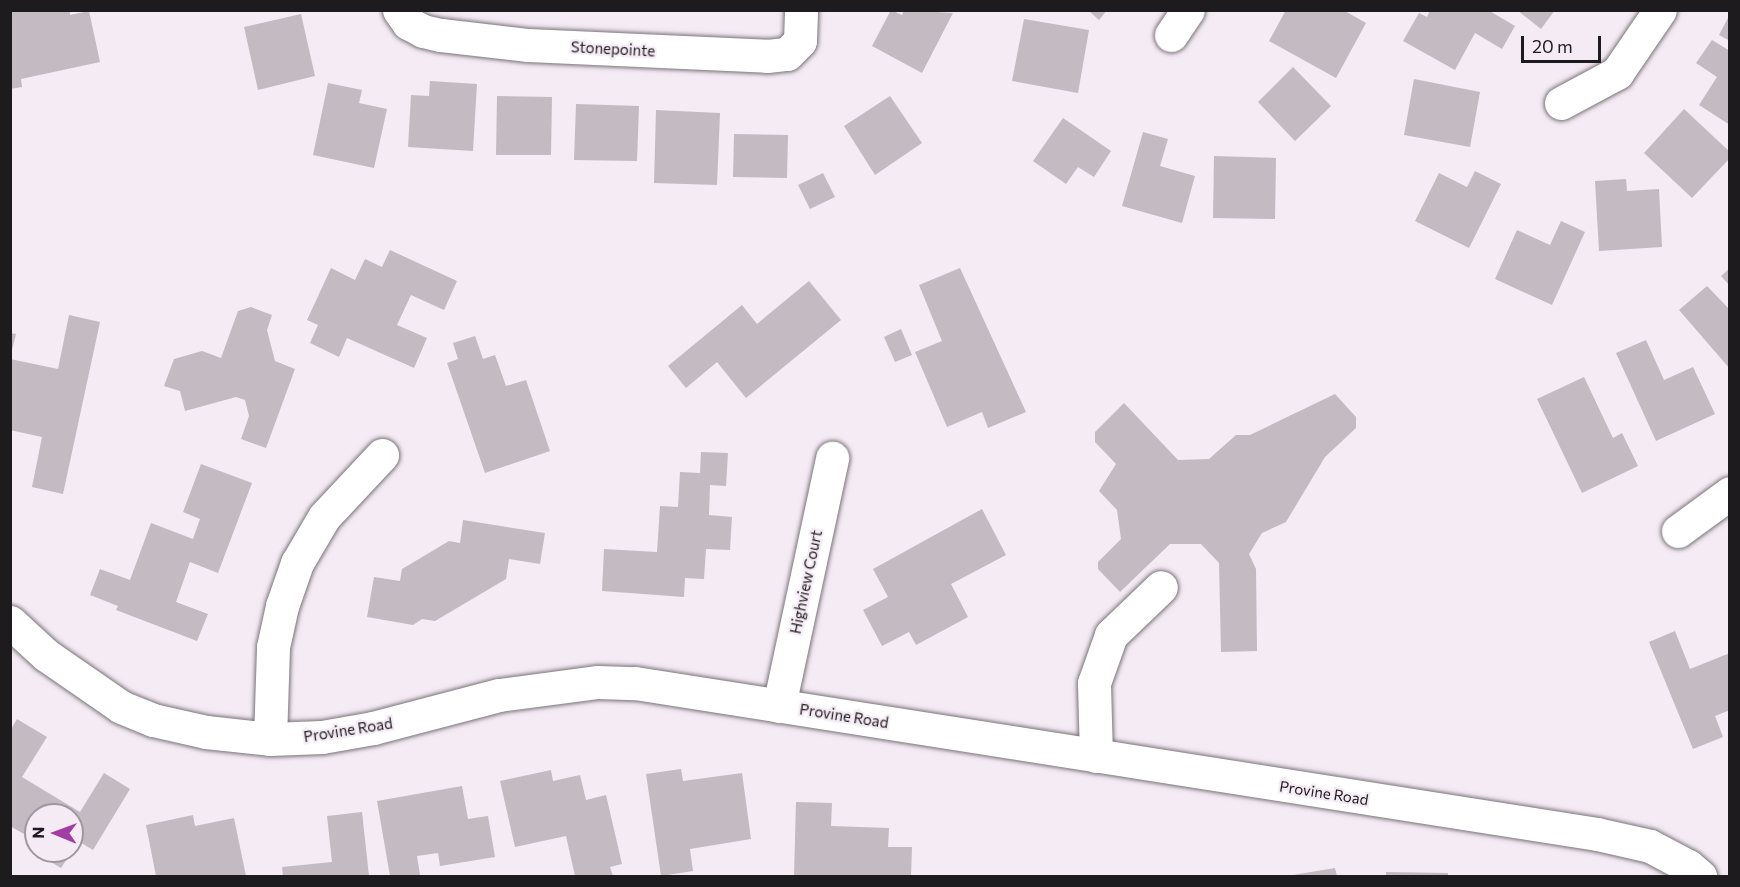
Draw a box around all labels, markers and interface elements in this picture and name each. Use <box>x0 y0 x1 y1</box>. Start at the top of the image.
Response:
scale bar <box>1524 24 1604 62</box>
text: 20 m <box>1532 35 1573 57</box>
street label: Stonepointe <box>570 38 656 60</box>
street label: Highview Court <box>786 529 826 635</box>
street label: Provine Road <box>798 700 890 732</box>
street label: Provine Road <box>302 714 394 746</box>
street label: Provine Road <box>1278 777 1370 809</box>
north arrow <box>24 803 84 863</box>
text: N <box>28 827 47 839</box>

